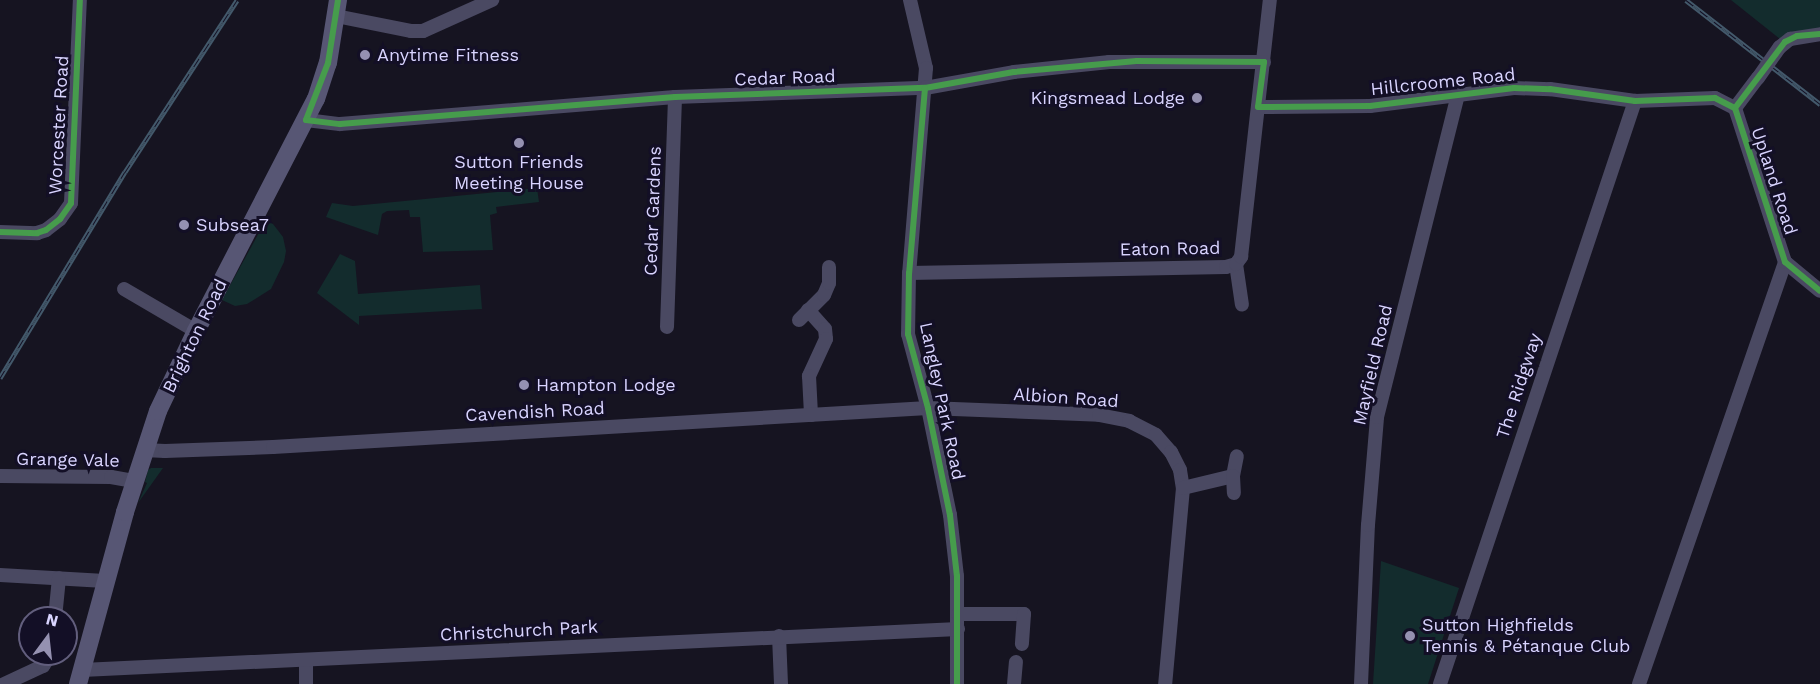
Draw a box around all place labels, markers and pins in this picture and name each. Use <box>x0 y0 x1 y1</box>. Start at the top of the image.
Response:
place label: Anytime Fitness <box>377 44 519 66</box>
marker: Anytime Fitness <box>358 48 372 62</box>
place label: Kingsmead Lodge <box>1031 87 1185 109</box>
marker: Kingsmead Lodge <box>1190 91 1204 105</box>
marker: Sutton Friends Meeting House <box>512 136 526 150</box>
place label: Sutton Friends Meeting House <box>454 152 584 195</box>
place label: Subsea7 <box>196 214 269 236</box>
marker: Subsea7 <box>177 218 191 232</box>
place label: Hampton Lodge <box>536 374 676 396</box>
marker: Hampton Lodge <box>517 378 531 392</box>
place label: Sutton Highfields Tennis & Pétanque Club <box>1422 615 1630 658</box>
marker: Sutton Highfields Tennis & Pétanque Club <box>1403 629 1417 643</box>

